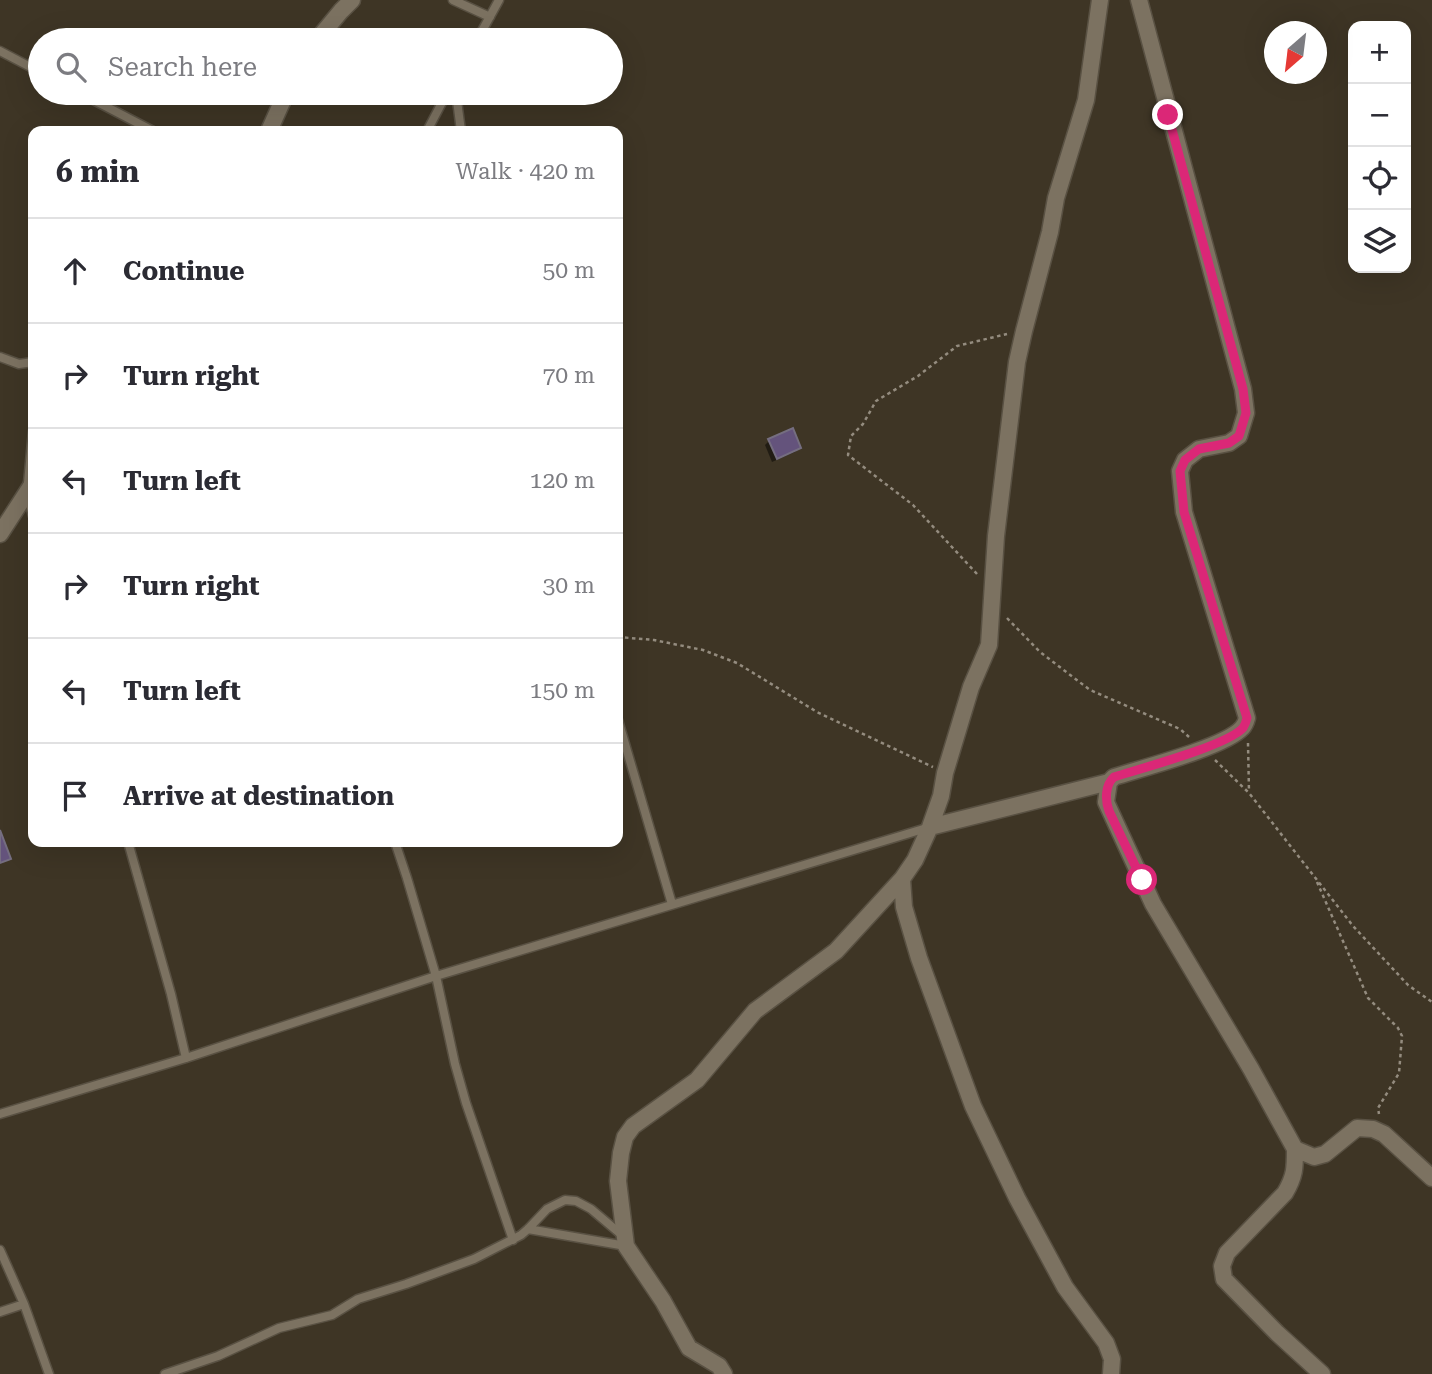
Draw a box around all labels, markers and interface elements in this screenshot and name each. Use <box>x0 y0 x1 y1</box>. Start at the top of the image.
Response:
north arrow <box>1264 21 1327 84</box>
map controls <box>1348 21 1411 273</box>
button: + <box>1348 21 1411 84</box>
search box <box>28 28 623 105</box>
icon: search <box>52 48 90 86</box>
text: Search here <box>108 52 257 82</box>
button: − <box>1348 84 1411 147</box>
route end <box>1152 99 1183 130</box>
button: locate <box>1348 147 1411 210</box>
text: 6 min <box>56 154 139 189</box>
text: Walk · 420 m <box>456 158 595 185</box>
button: layers <box>1348 210 1411 273</box>
icon: ahead <box>56 252 94 290</box>
text: Continue <box>123 256 245 286</box>
text: 50 m <box>542 257 595 284</box>
icon: right <box>56 357 94 395</box>
text: Turn right <box>123 361 259 391</box>
text: 70 m <box>542 362 595 389</box>
icon: left <box>56 462 94 500</box>
text: Turn left <box>123 466 241 496</box>
text: 120 m <box>530 467 595 494</box>
icon: right <box>56 567 94 605</box>
text: Turn right <box>123 571 259 601</box>
text: 30 m <box>542 572 595 599</box>
icon: left <box>56 672 94 710</box>
text: Turn left <box>123 676 241 706</box>
text: 150 m <box>530 677 595 704</box>
icon: arrive <box>56 777 94 815</box>
text: Arrive at destination <box>123 781 394 811</box>
route start <box>1126 864 1157 895</box>

